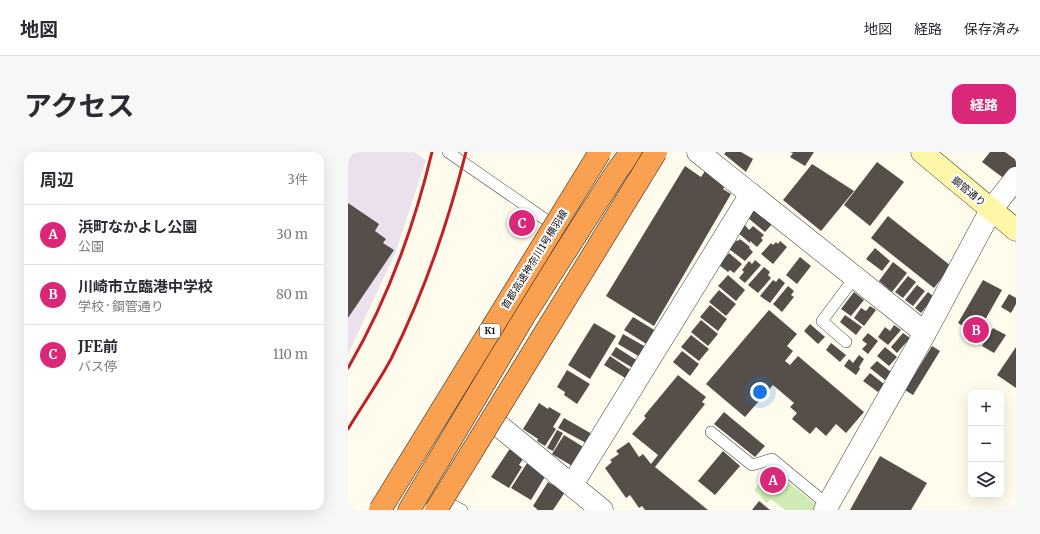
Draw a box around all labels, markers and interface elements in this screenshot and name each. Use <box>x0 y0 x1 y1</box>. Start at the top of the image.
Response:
text: 地図 <box>20 17 58 41</box>
text: 地図 <box>864 20 892 38</box>
text: 経路 <box>914 20 942 38</box>
text: 保存済み <box>964 20 1020 38</box>
button: 経路 <box>952 84 1016 124</box>
text: アクセス <box>24 88 135 124</box>
text: 周辺 <box>40 169 74 191</box>
text: 3件 <box>288 171 308 188</box>
street label: 鋼管通り <box>949 174 988 209</box>
street label: 首都高速神奈川1号横羽線 <box>499 207 570 311</box>
pin: C <box>509 208 535 238</box>
text: 浜町なかよし公園 <box>78 217 197 236</box>
text: A <box>48 226 58 243</box>
text: 30 m <box>276 226 308 243</box>
text: 公園 <box>78 238 104 255</box>
text: 川崎市立臨港中学校 <box>78 277 213 296</box>
text: B <box>48 286 58 303</box>
text: 80 m <box>276 286 308 303</box>
text: 学校 · 鋼管通り <box>78 298 164 315</box>
pin: B <box>963 315 989 345</box>
road number: K1 <box>480 324 500 338</box>
text: JFE前 <box>78 337 118 356</box>
text: C <box>49 346 57 363</box>
text: 110 m <box>273 346 308 363</box>
text: バス停 <box>78 358 117 375</box>
your location <box>750 382 770 402</box>
map controls <box>968 390 1004 498</box>
button: + <box>968 390 1004 426</box>
button: − <box>968 426 1004 462</box>
button: layers <box>968 462 1004 498</box>
pin: A <box>760 465 786 495</box>

